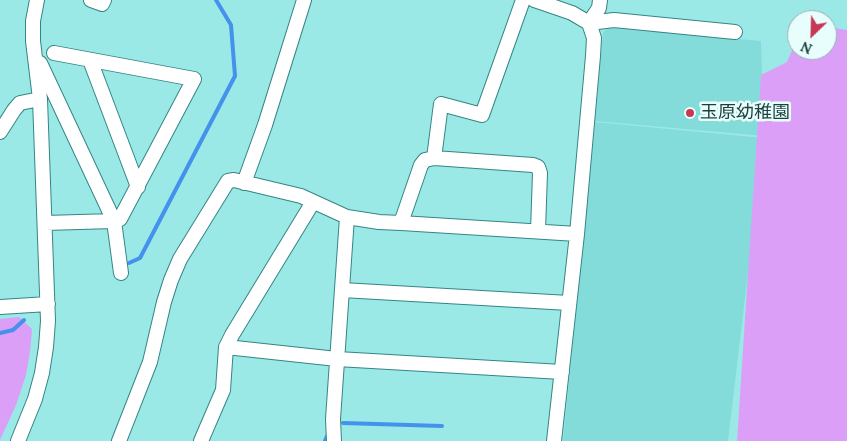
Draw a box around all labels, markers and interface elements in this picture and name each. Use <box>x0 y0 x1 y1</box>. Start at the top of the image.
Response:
north arrow <box>787 10 837 60</box>
text: N <box>798 37 815 58</box>
place label: 玉原幼稚園 <box>700 102 790 124</box>
marker: 玉原幼稚園 <box>684 107 696 119</box>

